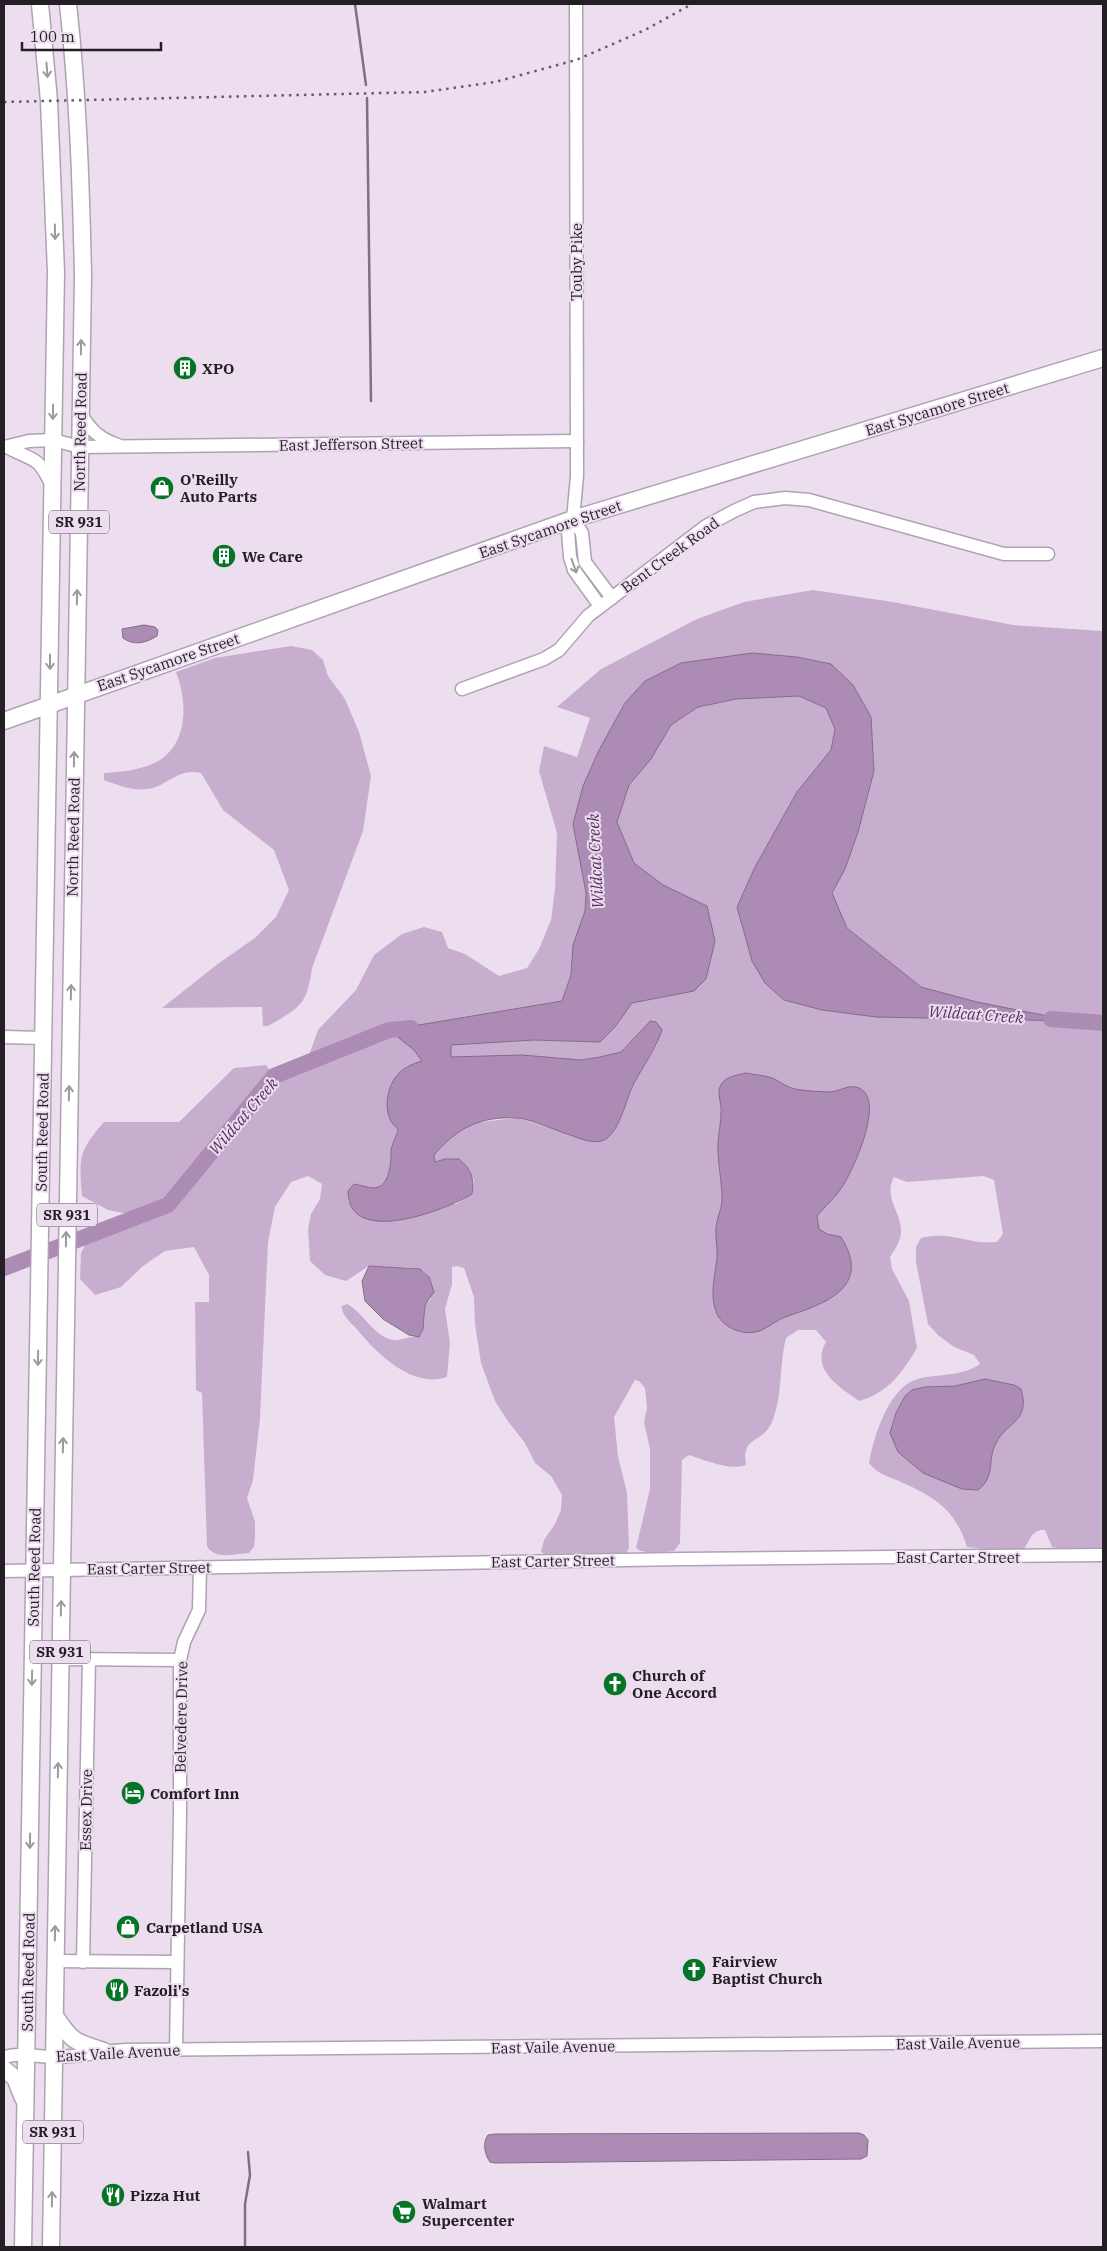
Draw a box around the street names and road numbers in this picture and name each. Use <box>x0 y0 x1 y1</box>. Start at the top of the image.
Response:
street label: Touby Pike <box>567 223 586 301</box>
street label: North Reed Road <box>69 372 91 492</box>
street label: East Sycamore Street <box>863 378 1011 440</box>
street label: East Jefferson Street <box>279 433 423 455</box>
street label: East Sycamore Street <box>476 496 624 562</box>
road number: SR 931 <box>49 511 109 534</box>
street label: Bent Creek Road <box>617 513 723 597</box>
street label: East Sycamore Street <box>94 629 242 695</box>
street label: North Reed Road <box>62 777 84 897</box>
street label: South Reed Road <box>31 1072 53 1192</box>
road number: SR 931 <box>37 1204 97 1226</box>
street label: South Reed Road <box>23 1507 45 1627</box>
street label: East Carter Street <box>896 1548 1020 1567</box>
street label: East Carter Street <box>491 1550 615 1572</box>
street label: East Carter Street <box>87 1557 211 1579</box>
road number: SR 931 <box>30 1640 90 1664</box>
street label: Belvedere Drive <box>171 1661 191 1773</box>
street label: Essex Drive <box>76 1769 96 1851</box>
street label: South Reed Road <box>17 1912 39 2032</box>
street label: East Vaile Avenue <box>896 2032 1020 2054</box>
street label: East Vaile Avenue <box>491 2036 615 2058</box>
street label: East Vaile Avenue <box>55 2040 181 2066</box>
road number: SR 931 <box>23 2120 83 2144</box>

